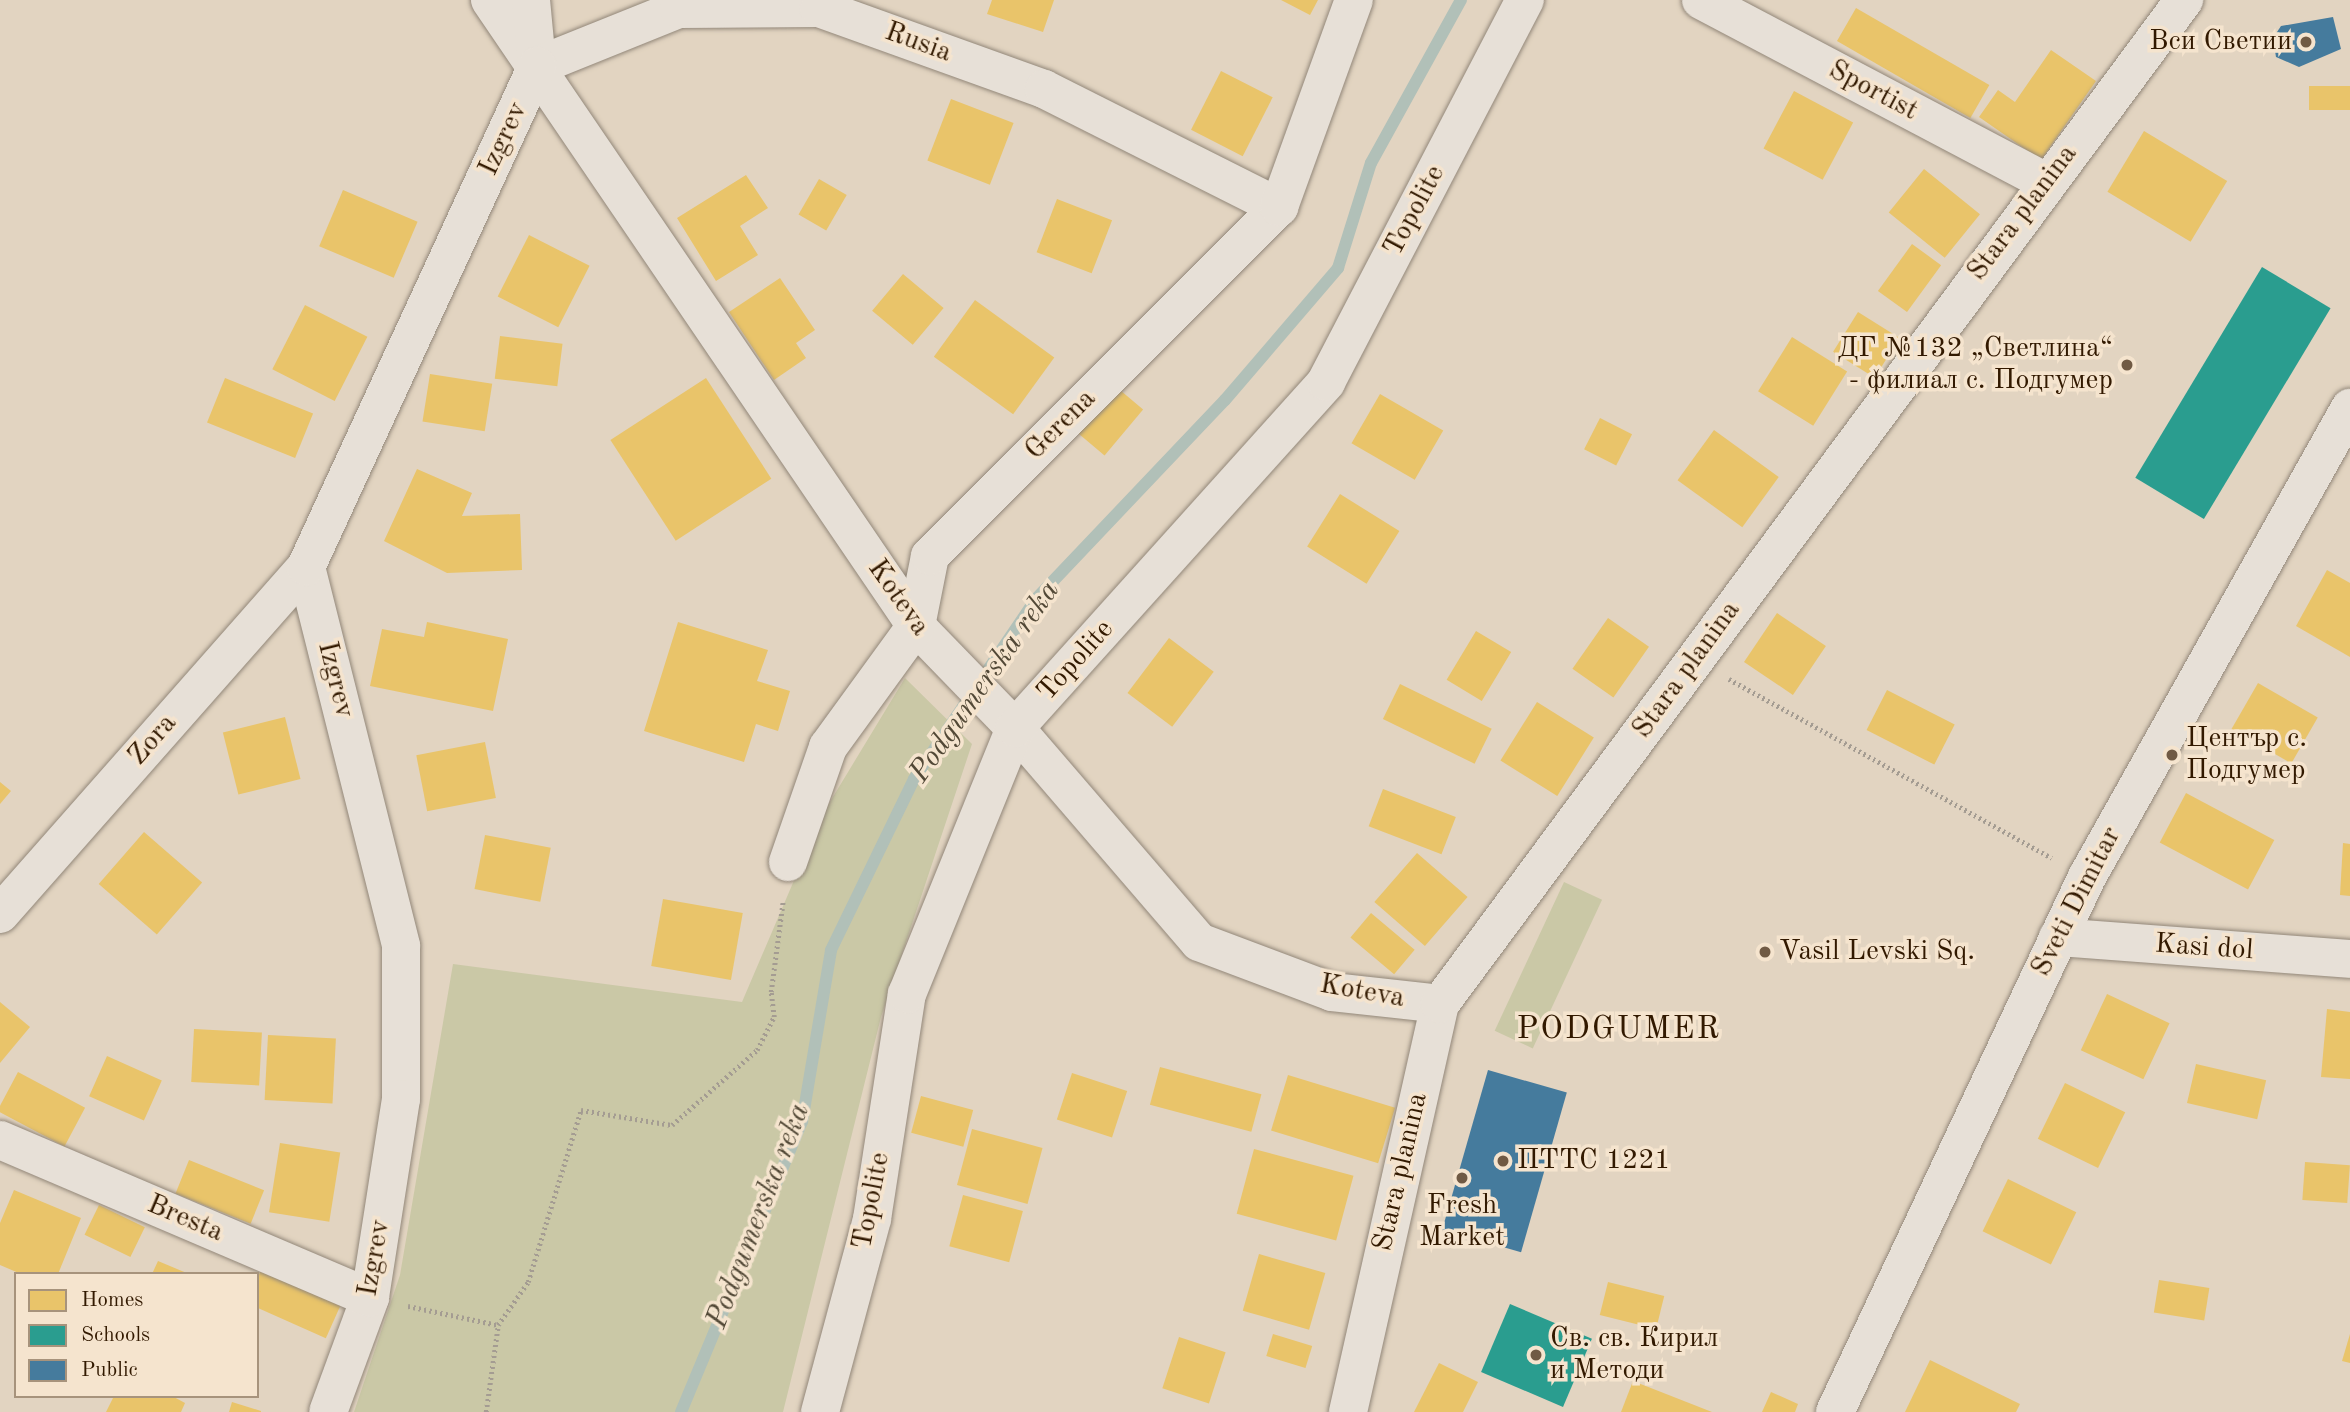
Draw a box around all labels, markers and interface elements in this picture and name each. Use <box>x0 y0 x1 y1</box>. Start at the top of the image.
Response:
street label: Rusia <box>880 15 956 71</box>
place label: Вси Светии <box>2149 25 2292 59</box>
marker: Вси Светии <box>2298 34 2314 50</box>
street label: Sportist <box>1822 54 1924 128</box>
street label: Izgrev <box>472 97 536 181</box>
street label: Stara planina <box>1961 138 2085 288</box>
street label: Topolite <box>1377 160 1453 262</box>
place label: ДГ №132 „Светлина“ - филиал с. Подгумер <box>1837 332 2113 398</box>
marker: ДГ №132 „Светлина“ - филиал с. Подгумер <box>2119 357 2135 373</box>
street label: Gerena <box>1019 383 1103 467</box>
street label: Koteva <box>860 553 936 643</box>
water label: Podgumerska reka <box>902 574 1068 790</box>
street label: Stara planina <box>1626 595 1748 745</box>
street label: Topolite <box>1031 613 1121 709</box>
street label: Izgrev <box>309 638 361 722</box>
street label: Zora <box>121 707 185 773</box>
place label: Център с. Подгумер <box>2186 722 2307 788</box>
marker: Център с. Подгумер <box>2164 747 2180 763</box>
street label: Sveti Dimitar <box>2025 822 2129 982</box>
street label: Kasi dol <box>2154 928 2254 968</box>
place label: Vasil Levski Sq. <box>1779 935 1975 969</box>
marker: Vasil Levski Sq. <box>1757 944 1773 960</box>
street label: Koteva <box>1317 968 1407 1016</box>
district label: PODGUMER <box>1518 1011 1720 1049</box>
street label: Stara planina <box>1366 1089 1436 1255</box>
water label: Podgumerska reka <box>700 1098 818 1334</box>
place label: ПТТС 1221 <box>1517 1144 1671 1178</box>
street label: Topolite <box>846 1150 898 1252</box>
marker: ПТТС 1221 <box>1495 1153 1511 1169</box>
marker: Fresh Market <box>1454 1170 1470 1186</box>
street label: Bresta <box>142 1188 228 1250</box>
place label: Fresh Market <box>1419 1189 1505 1255</box>
street label: Izgrev <box>352 1217 398 1299</box>
legend <box>14 1272 259 1398</box>
text: Homes <box>81 1290 143 1311</box>
place label: Св. св. Кирил и Методи <box>1550 1322 1718 1388</box>
text: Schools <box>81 1325 150 1346</box>
marker: Св. св. Кирил и Методи <box>1528 1347 1544 1363</box>
text: Public <box>81 1360 138 1381</box>

